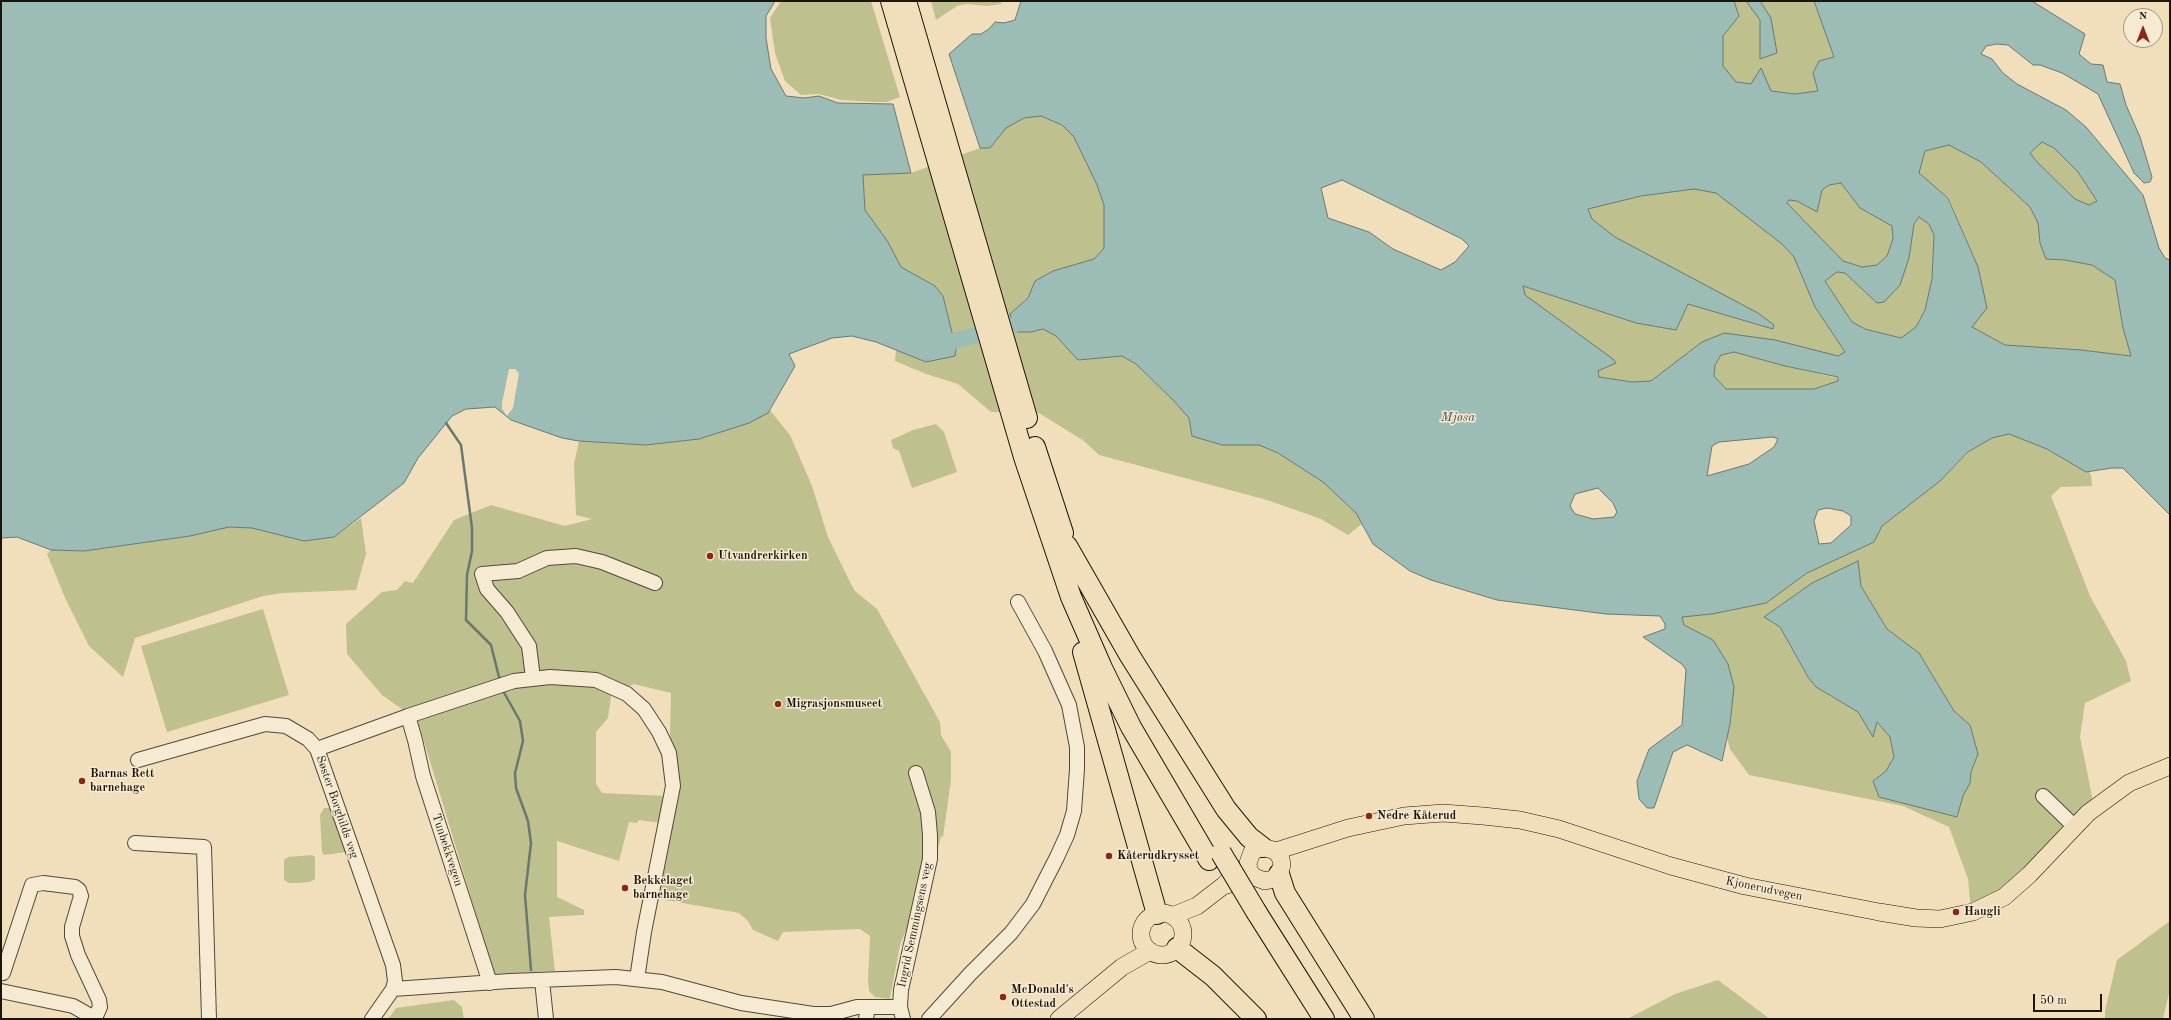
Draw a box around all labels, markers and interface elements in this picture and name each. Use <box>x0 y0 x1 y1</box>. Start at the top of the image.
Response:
north arrow <box>2123 8 2163 48</box>
text: N <box>2139 11 2147 22</box>
water label: Mjøsa <box>1441 410 1475 426</box>
place label: Utvandrerkirken <box>718 549 808 563</box>
marker: Utvandrerkirken <box>705 551 715 561</box>
place label: Migrasjonsmuseet <box>786 697 882 711</box>
marker: Migrasjonsmuseet <box>773 699 783 709</box>
street label: Søster Borghilds veg <box>313 754 361 860</box>
place label: Barnas Rett barnehage <box>90 767 154 795</box>
marker: Barnas Rett barnehage <box>77 776 87 786</box>
place label: Nedre Kåterud <box>1377 809 1456 823</box>
marker: Nedre Kåterud <box>1364 811 1374 821</box>
street label: Tunbekkvegen <box>429 812 465 888</box>
place label: Kåterudkrysset <box>1117 849 1199 863</box>
marker: Kåterudkrysset <box>1104 851 1114 861</box>
street label: Ingrid Semmingsens veg <box>895 861 935 989</box>
place label: Bekkelaget barnehage <box>633 874 693 902</box>
street label: Kjonerudvegen <box>1724 874 1804 904</box>
marker: Bekkelaget barnehage <box>620 883 630 893</box>
place label: Haugli <box>1964 905 2000 919</box>
marker: Haugli <box>1951 907 1961 917</box>
place label: McDonald's Ottestad <box>1011 983 1074 1011</box>
scale bar <box>2035 986 2104 1012</box>
marker: McDonald's Ottestad <box>998 992 1008 1002</box>
text: 50 m <box>2040 995 2067 1007</box>

